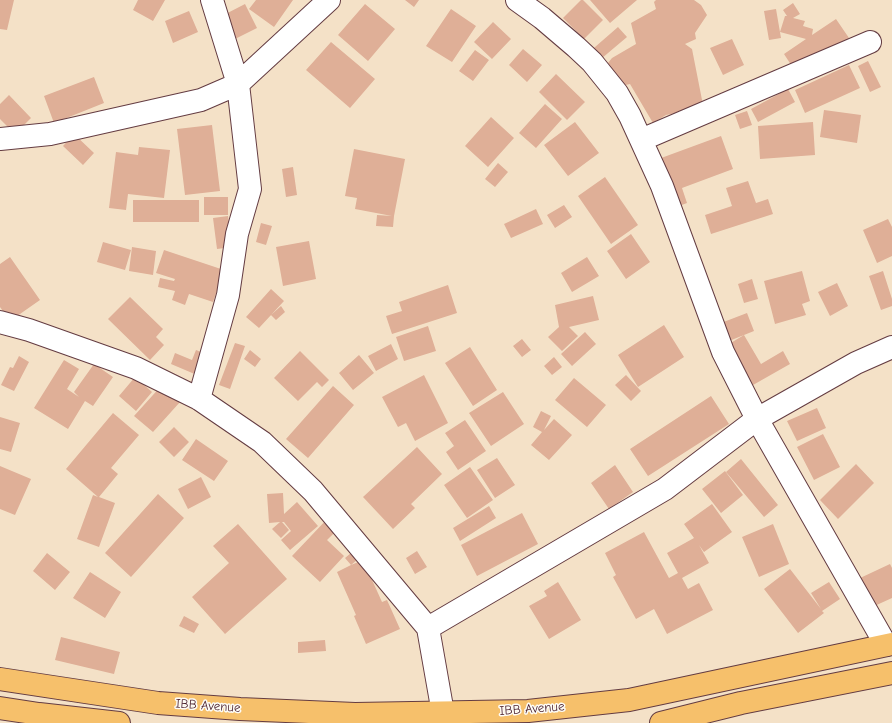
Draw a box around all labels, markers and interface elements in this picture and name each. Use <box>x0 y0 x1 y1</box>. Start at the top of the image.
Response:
street label: IBB Avenue <box>175 696 241 716</box>
street label: IBB Avenue <box>499 699 565 719</box>

